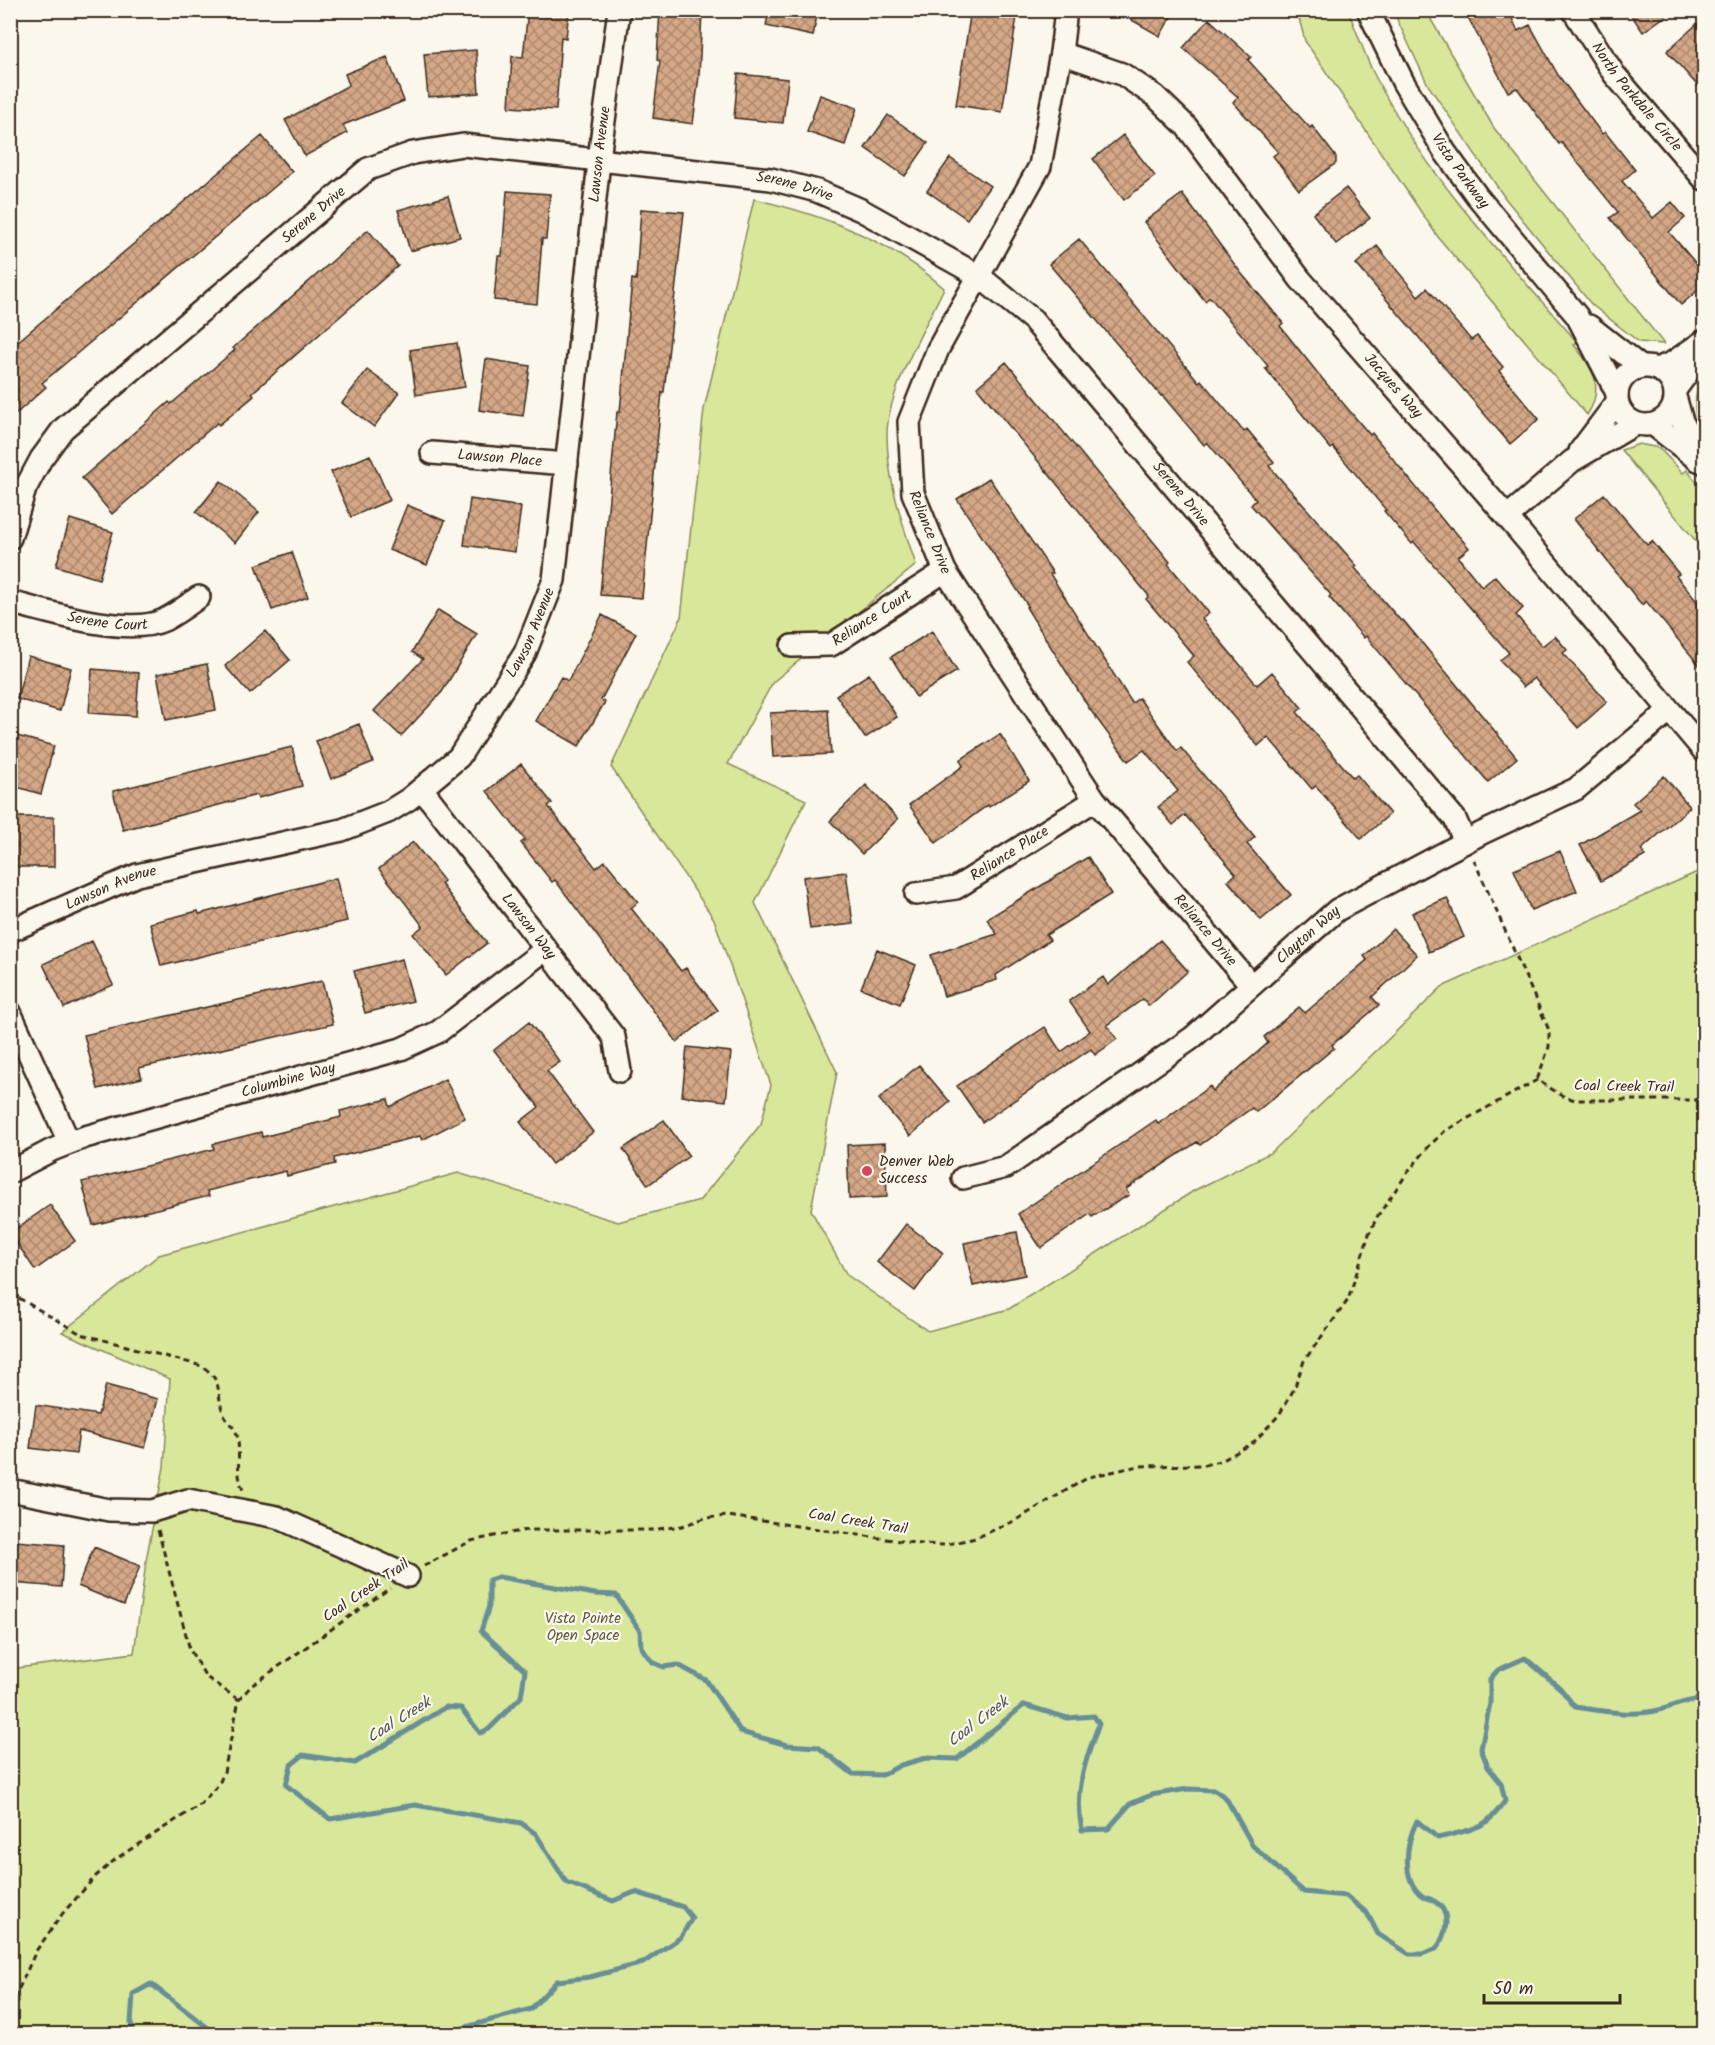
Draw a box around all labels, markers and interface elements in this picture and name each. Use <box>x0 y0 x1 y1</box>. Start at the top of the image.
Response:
street label: North Parkdale Circle <box>1585 38 1688 157</box>
street label: Lawson Avenue <box>583 104 618 204</box>
street label: Vista Parkway <box>1425 129 1496 215</box>
street label: Serene Drive <box>755 165 837 209</box>
street label: Serene Drive <box>276 180 352 250</box>
street label: Jacques Way <box>1358 348 1429 425</box>
street label: Lawson Place <box>456 443 543 474</box>
street label: Serene Drive <box>1146 456 1215 532</box>
street label: Reliance Drive <box>901 487 957 578</box>
street label: Reliance Court <box>827 583 917 653</box>
street label: Lawson Avenue <box>500 584 562 683</box>
street label: Serene Court <box>65 605 150 638</box>
street label: Reliance Place <box>965 820 1054 888</box>
street label: Lawson Avenue <box>62 859 159 917</box>
street label: Lawson Way <box>495 888 563 966</box>
street label: Reliance Drive <box>1167 889 1243 972</box>
street label: Clayton Way <box>1271 899 1347 970</box>
street label: Columbine Way <box>239 1056 339 1105</box>
street label: Coal Creek Trail <box>1574 1074 1675 1100</box>
place label: Denver Web Success <box>879 1150 954 1191</box>
marker: Denver Web Success <box>860 1164 874 1178</box>
street label: Coal Creek Trail <box>807 1502 910 1542</box>
street label: Coal Creek Trail <box>318 1553 415 1629</box>
park label: Vista Pointe Open Space <box>545 1607 621 1648</box>
water label: Coal Creek <box>362 1689 438 1750</box>
water label: Coal Creek <box>942 1689 1016 1753</box>
scale bar <box>1484 1967 1620 2005</box>
text: 50 m <box>1493 1975 1533 2004</box>

